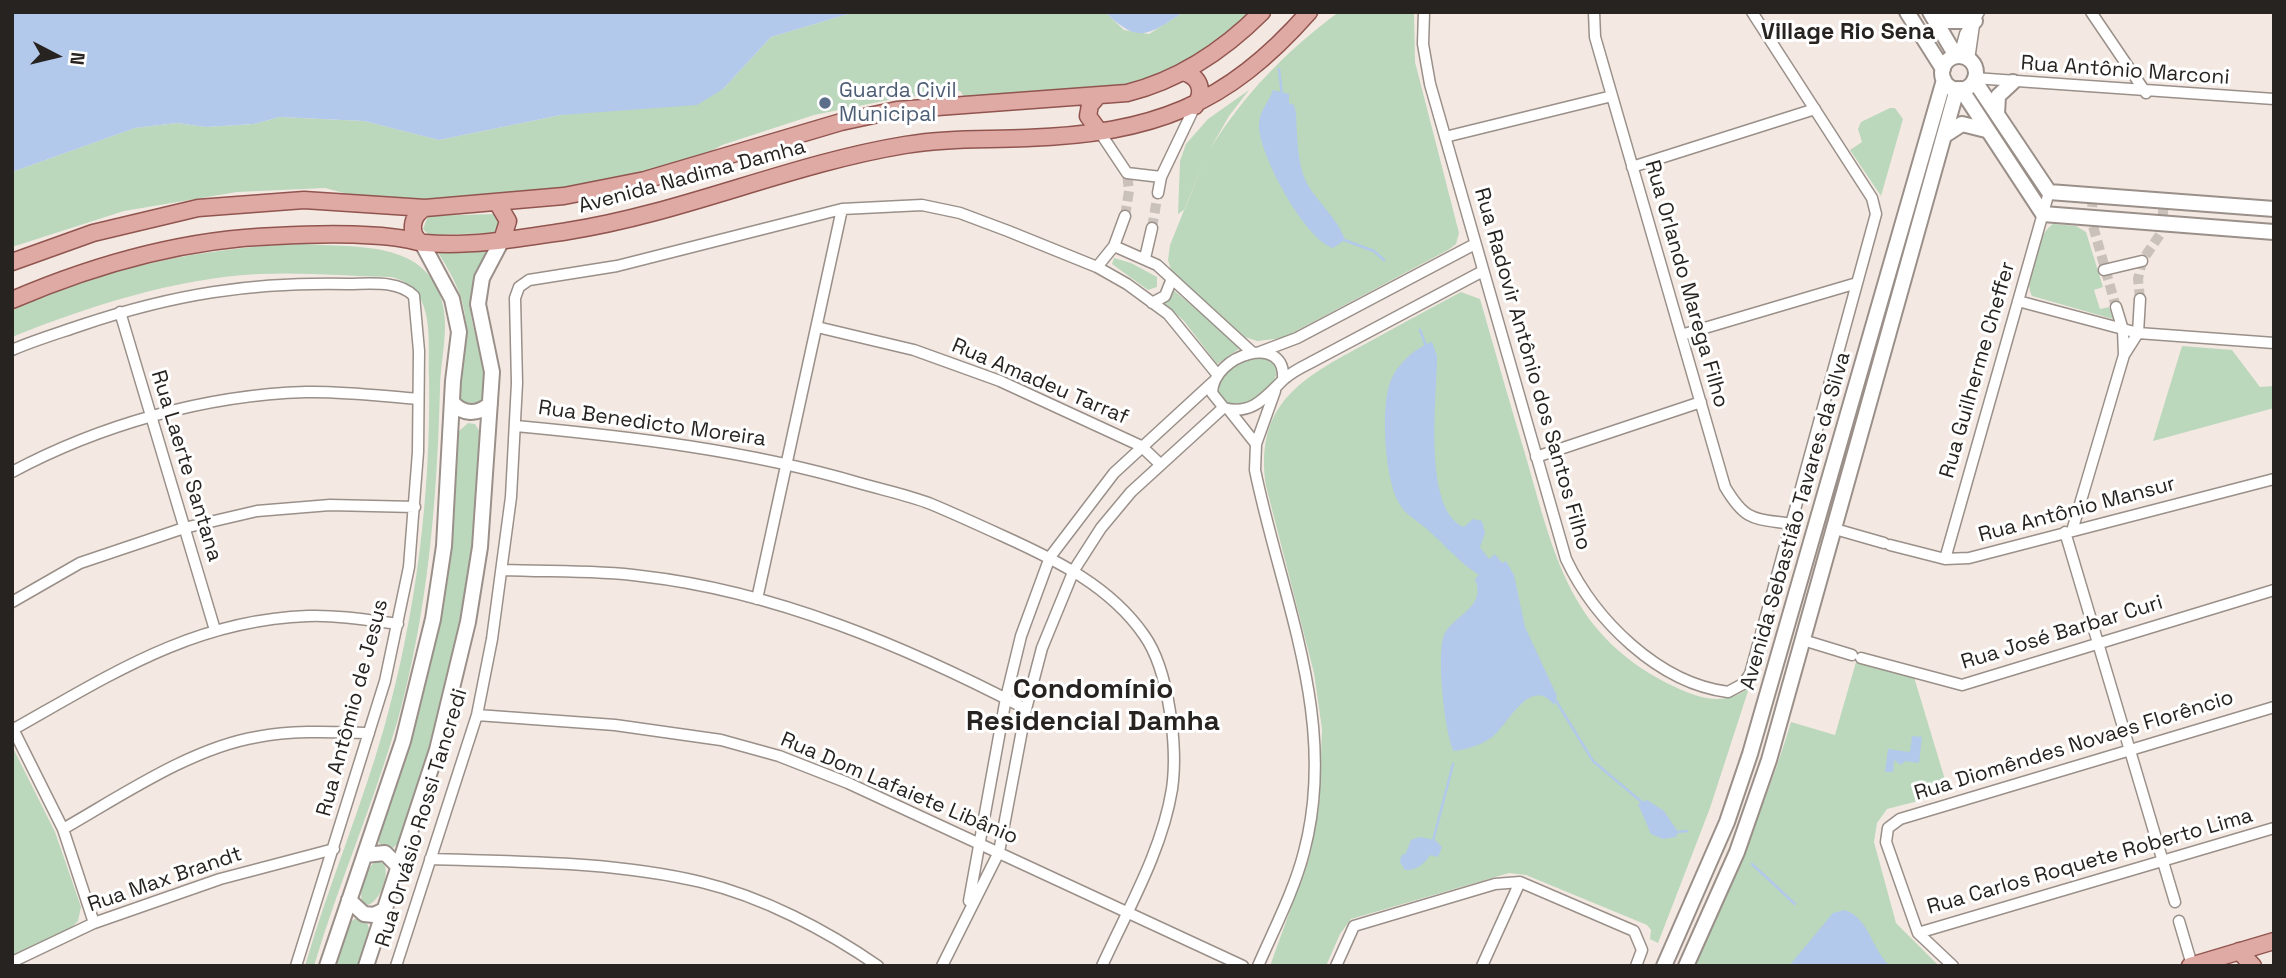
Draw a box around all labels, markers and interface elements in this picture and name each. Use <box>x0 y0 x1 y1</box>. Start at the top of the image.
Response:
district label: Village Rio Sena <box>1761 19 1935 47</box>
north arrow <box>21 21 91 91</box>
text: N <box>64 51 91 66</box>
street label: Rua Antônio Marconi <box>2020 51 2230 91</box>
place label: Guarda Civil Municipal <box>839 78 957 128</box>
marker: Guarda Civil Municipal <box>817 95 833 111</box>
street label: Avenida Nadima Damha <box>576 135 808 219</box>
street label: Rua Orlando Marega Filho <box>1639 157 1733 411</box>
street label: Rua Radovir Antônio dos Santos Filho <box>1468 185 1596 553</box>
street label: Rua Guilherme Cheffer <box>1935 259 2021 481</box>
street label: Rua Amadeu Tarraf <box>948 333 1132 431</box>
street label: Avenida Sebastião Tavares da Silva <box>1736 349 1856 693</box>
street label: Rua Laerte Santana <box>145 367 227 565</box>
street label: Rua Benedicto Moreira <box>537 396 767 452</box>
street label: Rua Antônio Mansur <box>1976 472 2178 548</box>
street label: Rua José Barbar Curi <box>1958 590 2166 676</box>
street label: Rua Antômio de Jesus <box>312 597 394 819</box>
district label: Condomínio Residencial Damha <box>966 673 1220 739</box>
street label: Rua Diomêndes Novaes Florêncio <box>1911 685 2237 807</box>
street label: Rua Orvásio Rossi Tancredi <box>371 686 473 950</box>
street label: Rua Dom Lafaiete Libânio <box>777 727 1021 851</box>
street label: Rua Carlos Roquete Roberto Lima <box>1924 803 2256 921</box>
street label: Rua Max Brandt <box>85 842 245 918</box>

